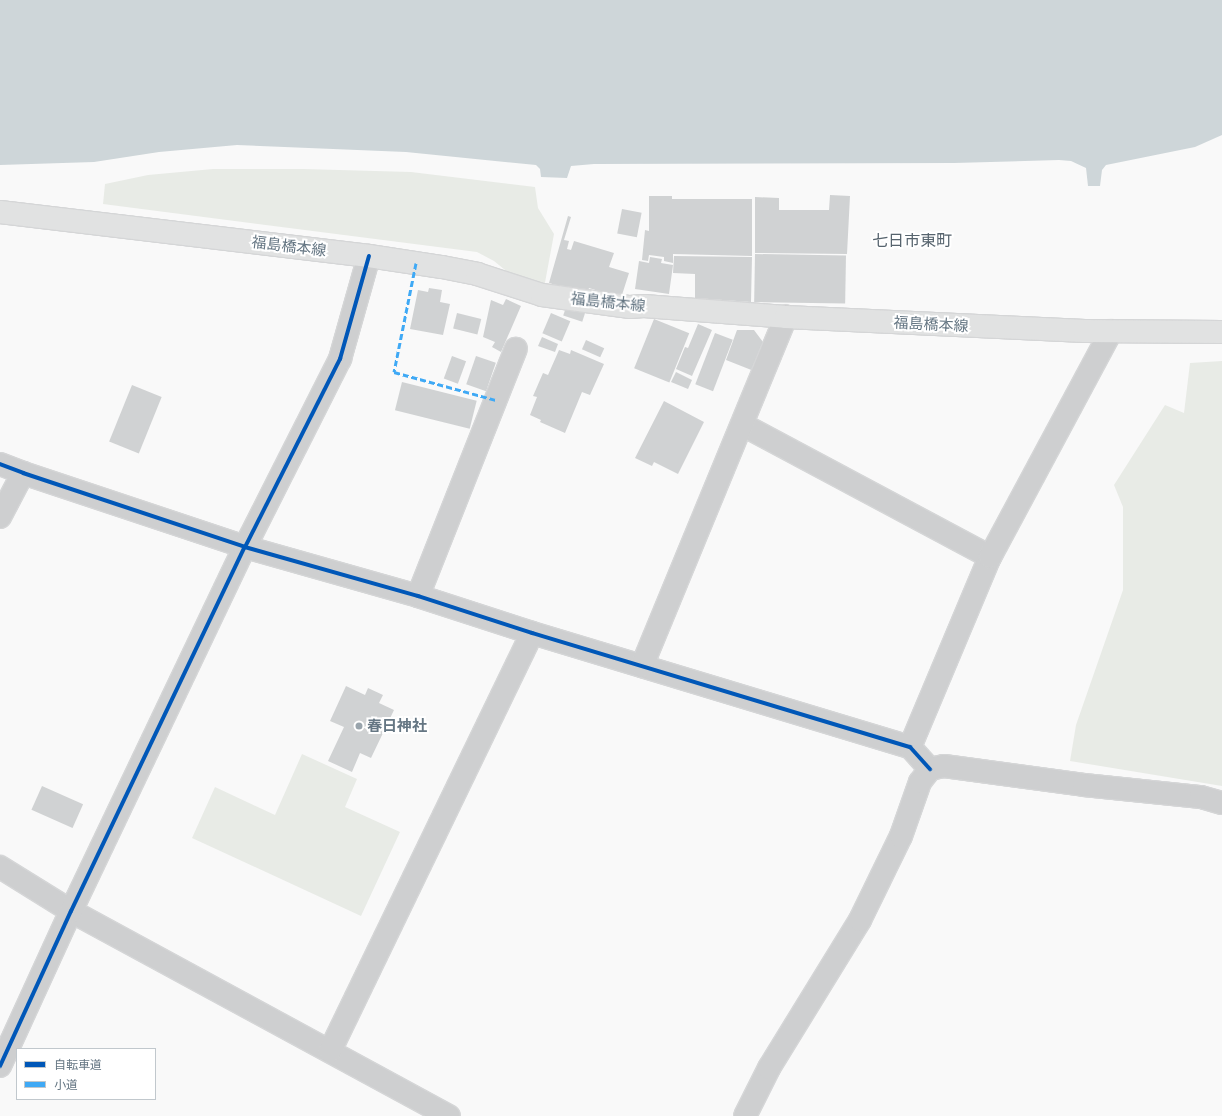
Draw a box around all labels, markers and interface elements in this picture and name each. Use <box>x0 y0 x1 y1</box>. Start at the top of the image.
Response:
district label: 七日市東町 <box>872 230 952 250</box>
street label: 福島橋本線 <box>251 232 327 260</box>
street label: 福島橋本線 <box>570 289 646 315</box>
street label: 福島橋本線 <box>893 313 969 335</box>
place label: 春日神社 <box>367 717 427 735</box>
marker: 春日神社 <box>354 721 364 731</box>
legend <box>16 1048 156 1100</box>
text: 自転車道 <box>54 1055 102 1074</box>
text: 小道 <box>54 1075 78 1094</box>

